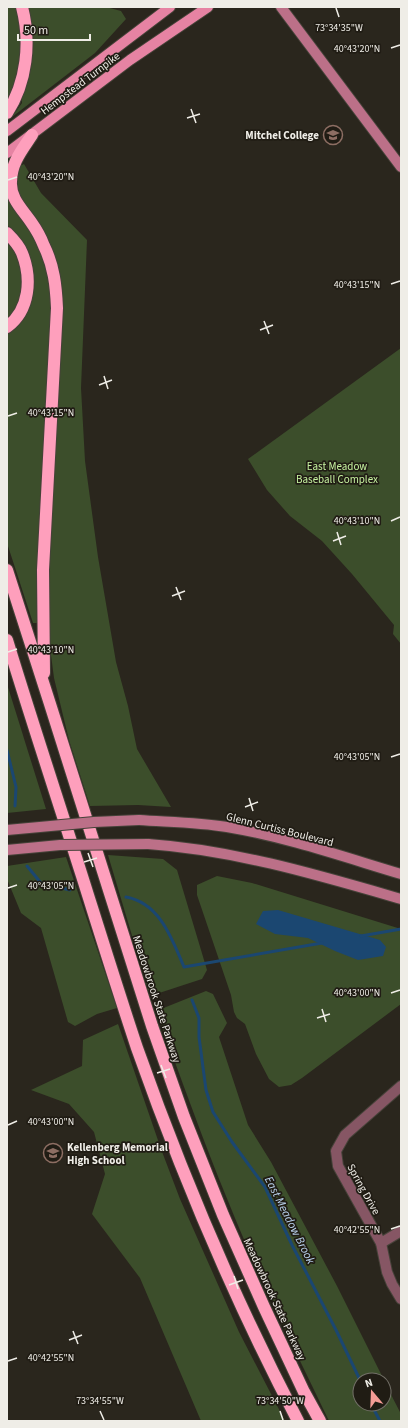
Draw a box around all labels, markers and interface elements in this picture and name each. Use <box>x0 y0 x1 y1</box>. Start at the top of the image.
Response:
scale bar <box>18 16 90 42</box>
text: 73°34'35"W <box>315 21 363 35</box>
text: 50 m <box>24 22 48 39</box>
text: 40°43'20"N <box>334 42 380 56</box>
street label: Hempstead Turnpike <box>38 48 123 118</box>
school or university icon: Mitchel College <box>322 124 344 146</box>
place label: Mitchel College <box>245 128 319 143</box>
text: 40°43'20"N <box>28 170 74 184</box>
text: 40°43'15"N <box>334 278 380 292</box>
text: 40°43'15"N <box>28 406 74 420</box>
park label: East Meadow Baseball Complex <box>296 459 378 487</box>
text: 40°43'10"N <box>334 514 380 528</box>
text: 40°43'10"N <box>28 643 74 657</box>
text: 40°43'05"N <box>334 750 380 764</box>
street label: Glenn Curtiss Boulevard <box>225 809 335 850</box>
text: 40°43'05"N <box>28 879 74 893</box>
street label: Meadowbrook State Parkway <box>129 934 184 1065</box>
text: 40°43'00"N <box>334 986 380 1000</box>
text: 40°43'00"N <box>28 1115 74 1129</box>
place label: Kellenberg Memorial High School <box>67 1140 169 1168</box>
school or university icon: Kellenberg Memorial High School <box>42 1142 64 1164</box>
street label: Spring Drive <box>343 1161 384 1218</box>
water label: East Meadow Brook <box>260 1173 319 1267</box>
text: 40°42'55"N <box>334 1223 380 1237</box>
street label: Meadowbrook State Parkway <box>240 1236 309 1363</box>
text: 40°42'55"N <box>28 1351 74 1365</box>
north arrow <box>352 1372 392 1412</box>
text: N <box>363 1375 375 1391</box>
text: 73°34'55"W <box>76 1394 124 1408</box>
text: 73°34'50"W <box>256 1394 304 1408</box>

